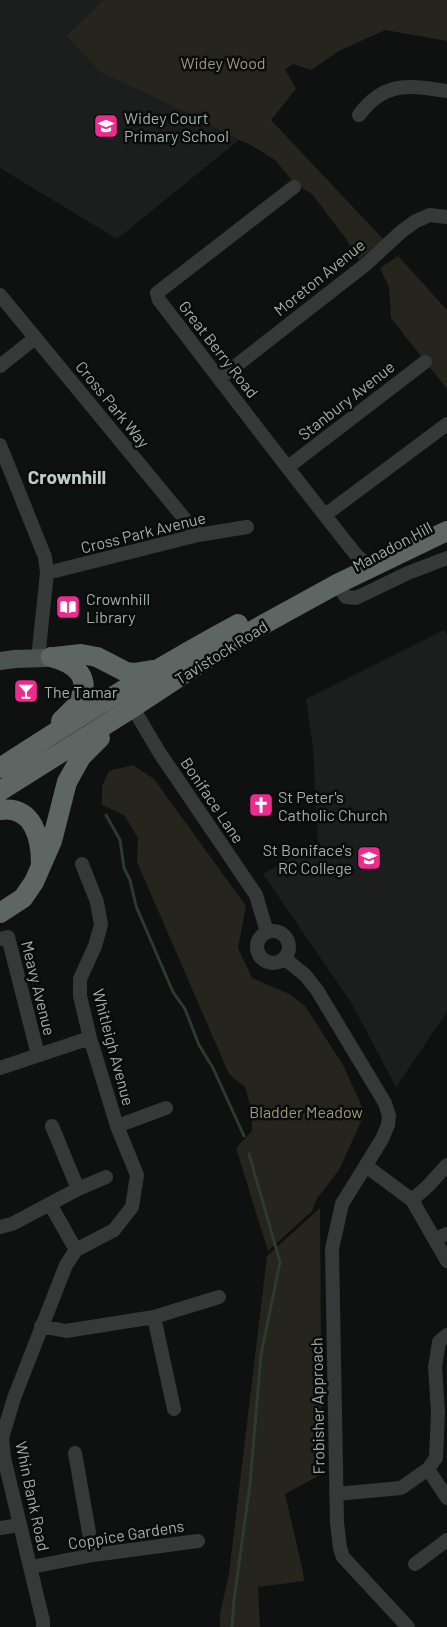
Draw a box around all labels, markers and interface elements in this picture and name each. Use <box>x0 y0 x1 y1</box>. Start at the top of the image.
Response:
park label: Widey Wood <box>180 53 266 72</box>
place label: Widey Court Primary School <box>124 108 229 145</box>
school or university icon: Widey Court Primary School <box>93 113 119 139</box>
street label: Moreton Avenue <box>270 235 368 319</box>
street label: Great Berry Road <box>175 297 263 401</box>
street label: Cross Park Way <box>72 357 154 452</box>
street label: Stanbury Avenue <box>294 357 398 443</box>
district label: Crownhill <box>28 465 106 488</box>
street label: Cross Park Avenue <box>79 507 207 557</box>
street label: Manadon Hill <box>349 517 435 575</box>
place label: Crownhill Library <box>86 589 150 626</box>
library icon: Crownhill Library <box>55 594 81 620</box>
street label: Tavistock Road <box>171 616 271 688</box>
bar icon: The Tamar <box>13 678 39 704</box>
place label: The Tamar <box>44 682 118 701</box>
street label: Boniface Lane <box>177 754 249 846</box>
place label: St Peter's Catholic Church <box>278 787 388 824</box>
church icon: St Peter's Catholic Church <box>248 792 274 818</box>
place label: St Boniface's RC College <box>263 840 352 877</box>
school or university icon: St Boniface's RC College <box>356 845 382 871</box>
street label: Meavy Avenue <box>18 939 60 1037</box>
street label: Whitleigh Avenue <box>89 987 139 1107</box>
park label: Bladder Meadow <box>249 1102 363 1121</box>
street label: Frobisher Approach <box>306 1337 328 1475</box>
street label: Whin Bank Road <box>12 1439 54 1553</box>
street label: Coppice Gardens <box>67 1515 185 1553</box>

